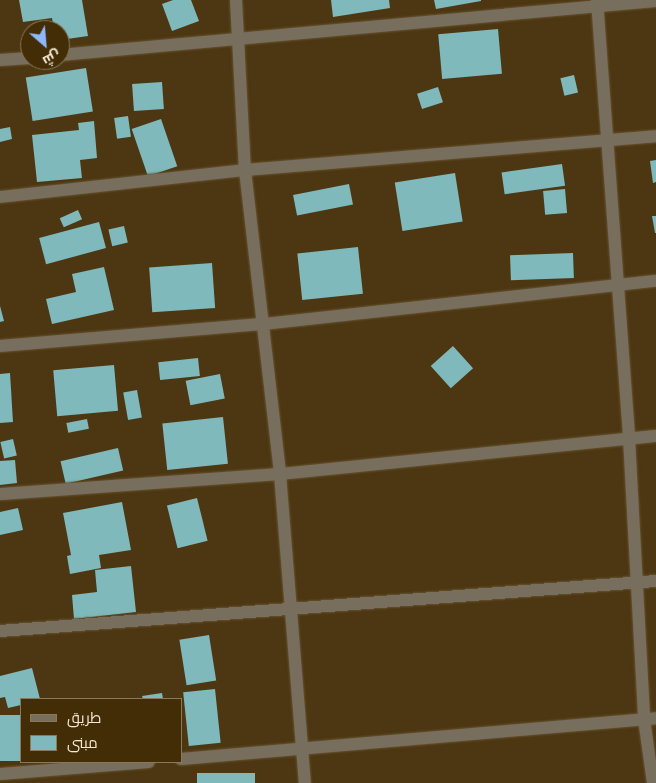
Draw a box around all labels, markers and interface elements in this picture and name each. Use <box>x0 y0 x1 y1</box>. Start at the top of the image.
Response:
north arrow <box>20 20 70 70</box>
text: ش <box>40 46 63 70</box>
legend <box>20 698 182 763</box>
text: طريق <box>67 709 101 727</box>
text: مبنى <box>67 734 98 752</box>

